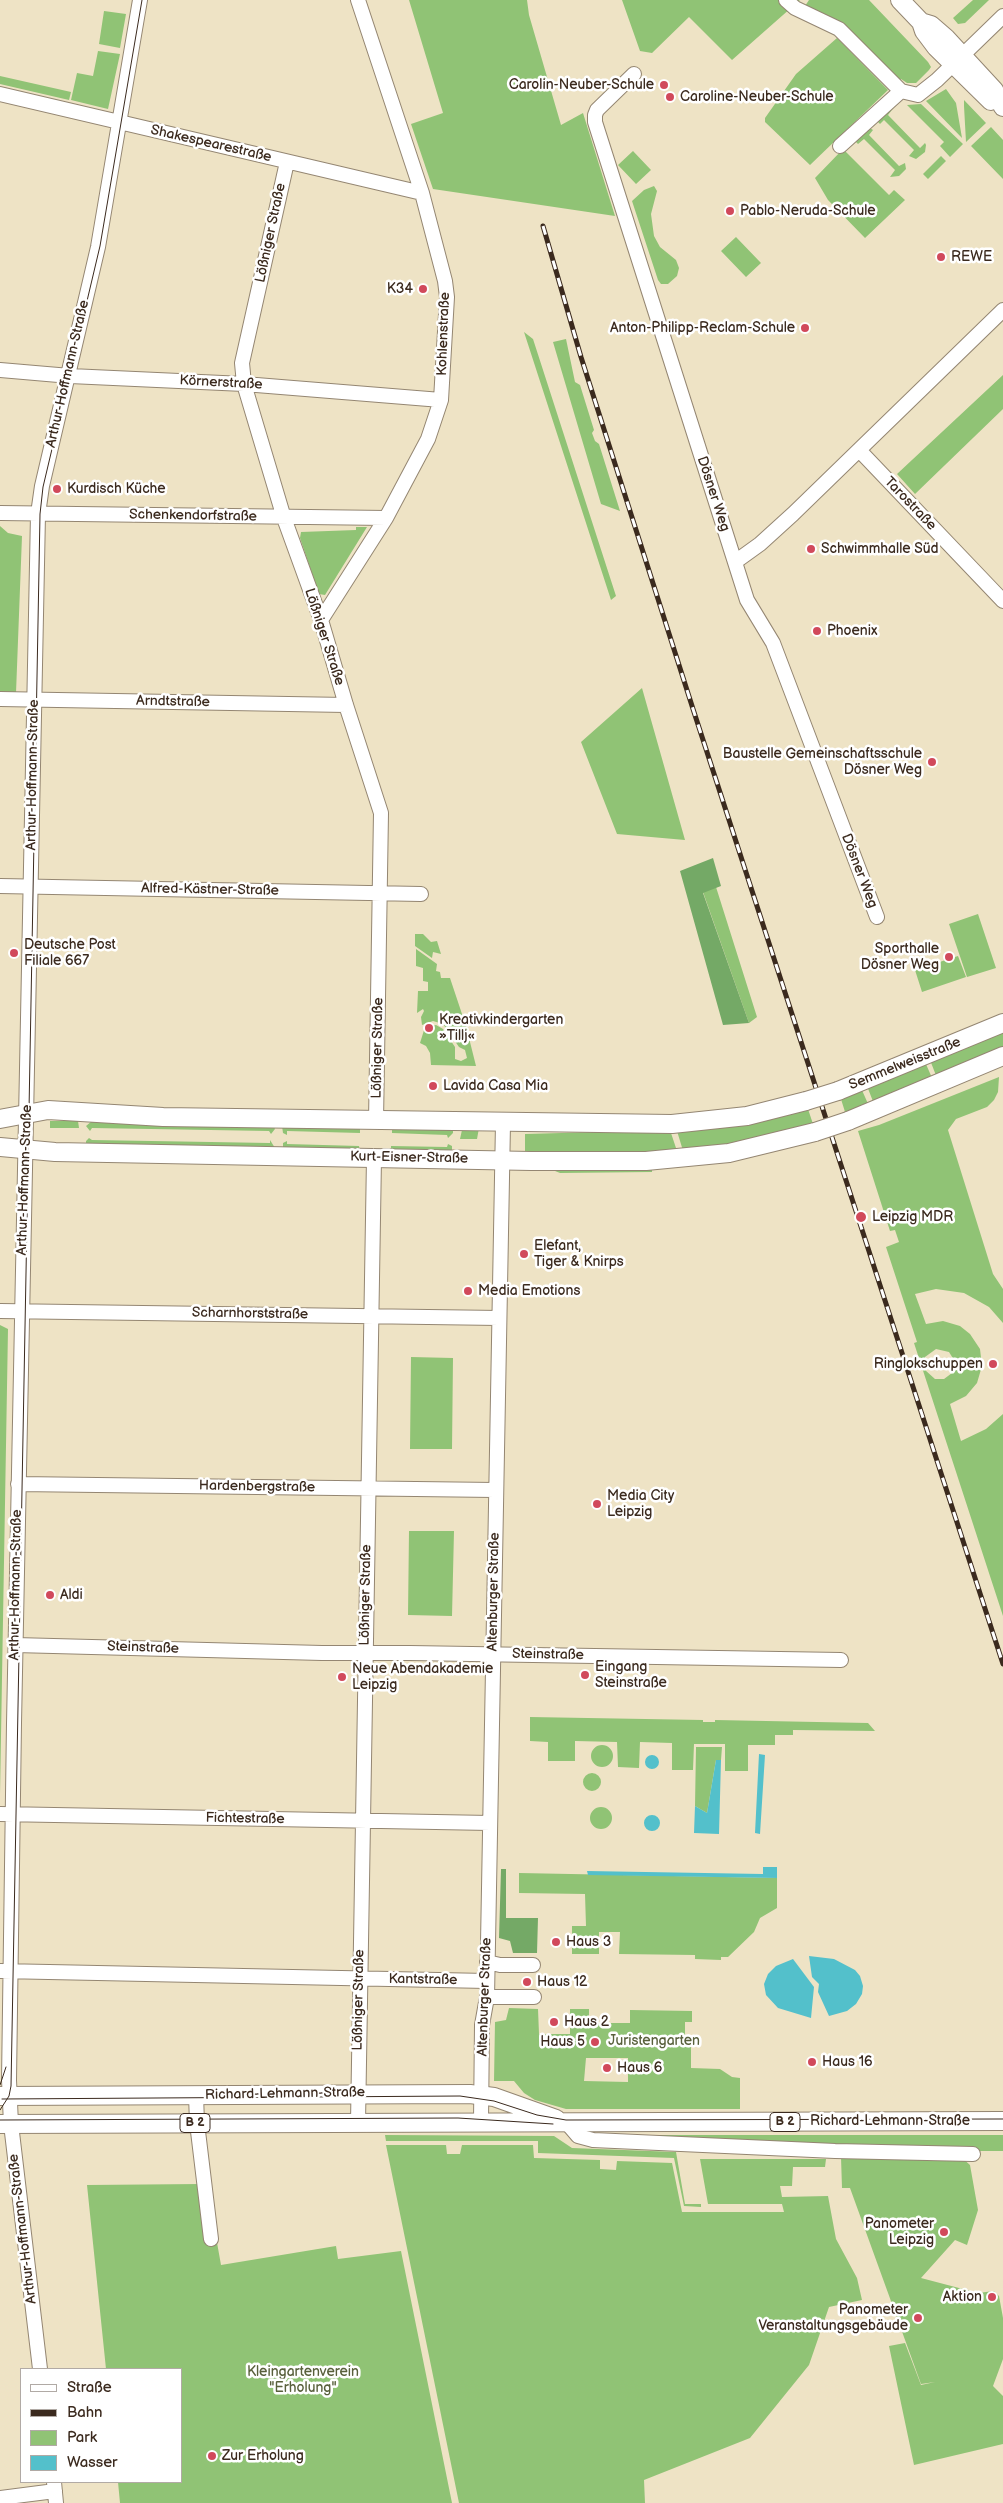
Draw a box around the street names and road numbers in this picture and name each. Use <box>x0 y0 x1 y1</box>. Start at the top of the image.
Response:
street label: Shakespearestraße <box>149 122 273 166</box>
street label: Lößniger Straße <box>252 182 290 284</box>
street label: Kohlenstraße <box>434 292 454 376</box>
street label: Arthur-Hoffmann-Straße <box>43 299 93 449</box>
street label: Körnerstraße <box>179 372 263 394</box>
street label: Dösner Weg <box>693 454 733 534</box>
street label: Tarostraße <box>880 474 940 534</box>
street label: Schenkendorfstraße <box>129 506 257 526</box>
street label: Lößniger Straße <box>300 586 348 688</box>
street label: Arndtstraße <box>136 693 210 711</box>
street label: Arthur-Hoffmann-Straße <box>23 699 43 851</box>
street label: Dösner Weg <box>837 831 881 911</box>
street label: Alfred-Kästner-Straße <box>141 880 279 900</box>
street label: Lößniger Straße <box>369 997 387 1099</box>
street label: Semmelweisstraße <box>847 1034 963 1094</box>
street label: Arthur-Hoffmann-Straße <box>14 1104 36 1256</box>
street label: Kurt-Eisner-Straße <box>350 1149 468 1167</box>
street label: Scharnhorststraße <box>192 1305 308 1323</box>
street label: Hardenbergstraße <box>199 1478 315 1496</box>
street label: Arthur-Hoffmann-Straße <box>6 1509 26 1661</box>
street label: Altenburger Straße <box>485 1532 503 1652</box>
street label: Lößniger Straße <box>357 1544 375 1646</box>
street label: Steinstraße <box>107 1638 179 1658</box>
street label: Steinstraße <box>512 1646 584 1664</box>
street label: Fichtestraße <box>205 1810 285 1828</box>
street label: Altenburger Straße <box>475 1937 495 2057</box>
street label: Lößniger Straße <box>350 1949 368 2051</box>
street label: Kantstraße <box>388 1971 458 1989</box>
street label: Richard-Lehmann-Straße <box>205 2084 365 2104</box>
road number: B 2 <box>770 2112 800 2132</box>
street label: Richard-Lehmann-Straße <box>810 2113 970 2129</box>
road number: B 2 <box>180 2114 210 2132</box>
street label: Arthur-Hoffmann-Straße <box>5 2153 41 2305</box>

